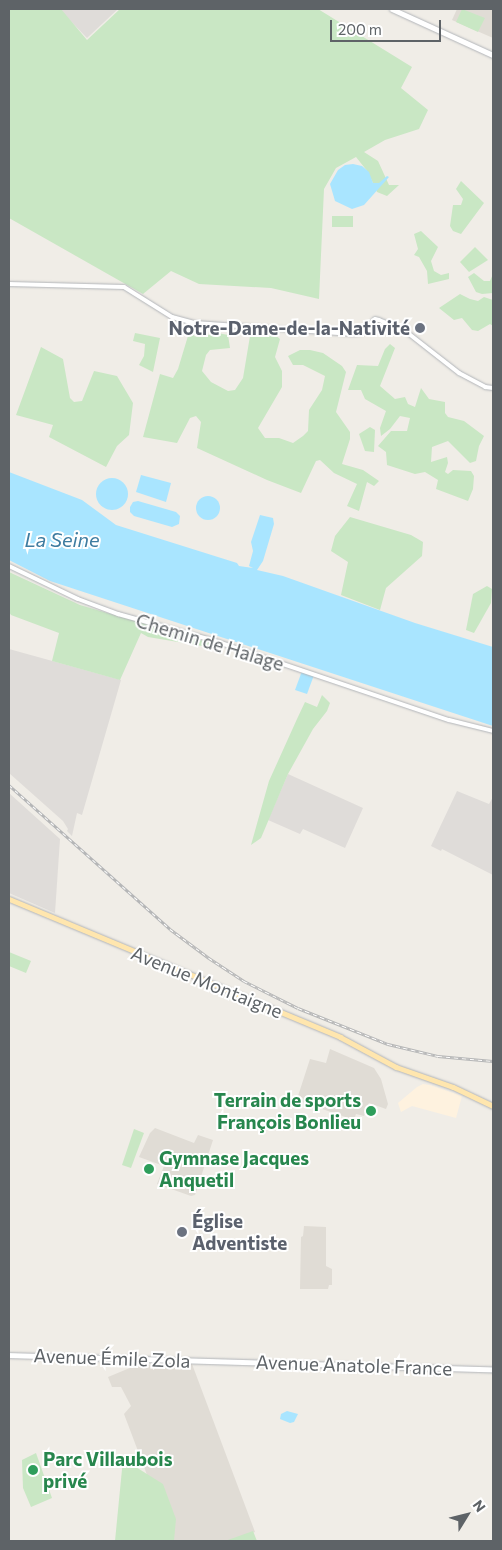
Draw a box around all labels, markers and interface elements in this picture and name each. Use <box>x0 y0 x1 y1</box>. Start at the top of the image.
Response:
scale bar <box>332 10 443 42</box>
text: 200 m <box>338 20 382 38</box>
place label: Notre-Dame-de-la-Nativité <box>168 317 410 339</box>
marker: Notre-Dame-de-la-Nativité <box>414 322 426 334</box>
water label: La Seine <box>24 527 100 551</box>
street label: Chemin de Halage <box>133 609 287 675</box>
street label: Avenue Montaigne <box>128 941 286 1023</box>
place label: Terrain de sports François Bonlieu <box>214 1089 361 1133</box>
marker: Terrain de sports François Bonlieu <box>365 1105 377 1117</box>
place label: Gymnase Jacques Anquetil <box>159 1147 309 1191</box>
marker: Gymnase Jacques Anquetil <box>143 1163 155 1175</box>
place label: Église Adventiste <box>192 1210 287 1254</box>
marker: Église Adventiste <box>176 1226 188 1238</box>
street label: Avenue Émile Zola <box>33 1344 191 1372</box>
street label: Avenue Anatole France <box>255 1350 453 1380</box>
place label: Parc Villaubois privé <box>43 1448 172 1492</box>
marker: Parc Villaubois privé <box>27 1464 39 1476</box>
north arrow <box>442 1490 492 1540</box>
text: N <box>470 1497 490 1515</box>

